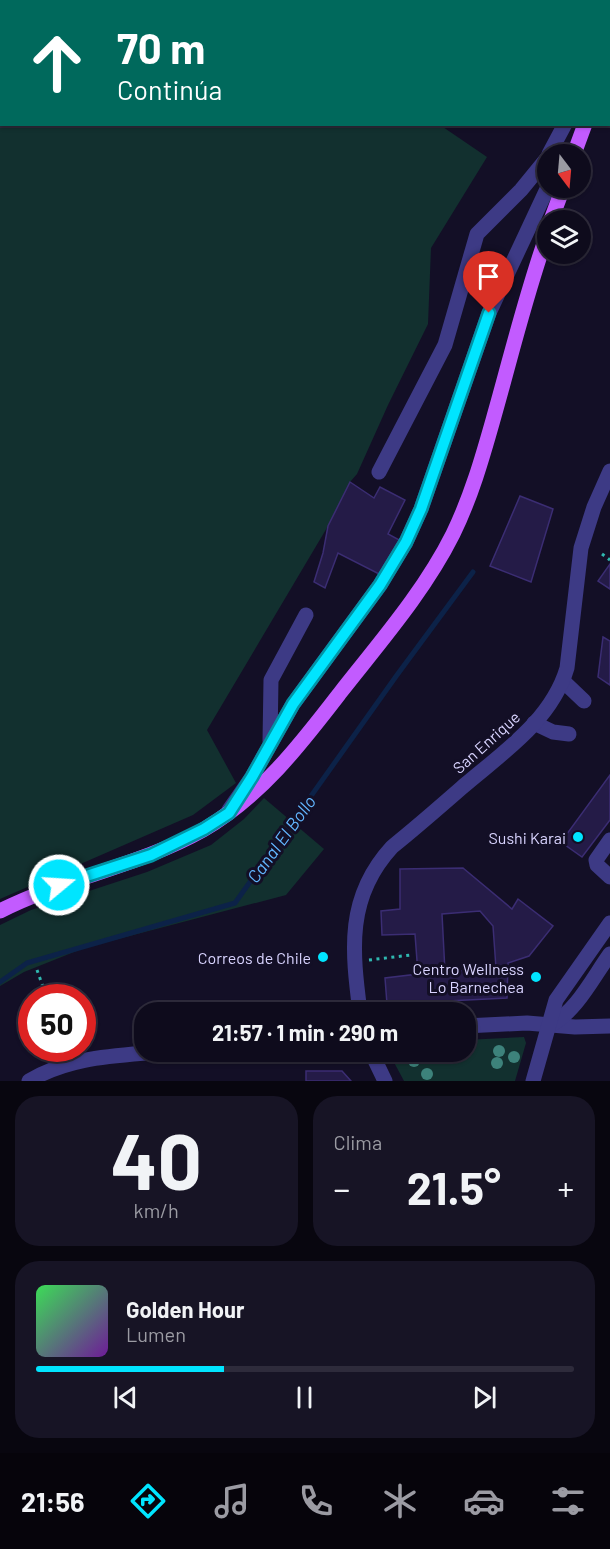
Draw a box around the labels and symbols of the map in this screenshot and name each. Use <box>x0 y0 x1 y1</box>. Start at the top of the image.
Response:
north arrow <box>537 144 591 198</box>
pin <box>463 251 514 313</box>
street label: San Enrique <box>449 707 523 777</box>
water label: Canal El Bollo <box>242 791 320 887</box>
place label: Sushi Karai <box>488 828 566 847</box>
marker: Sushi Karai <box>571 830 585 844</box>
position arrow <box>27 853 91 917</box>
place label: Correos de Chile <box>198 948 311 967</box>
marker: Correos de Chile <box>316 950 330 964</box>
place label: Centro Wellness Lo Barnechea <box>412 959 524 996</box>
marker: Centro Wellness Lo Barnechea <box>529 970 543 984</box>
speed limit sign: 50 <box>18 984 96 1062</box>

